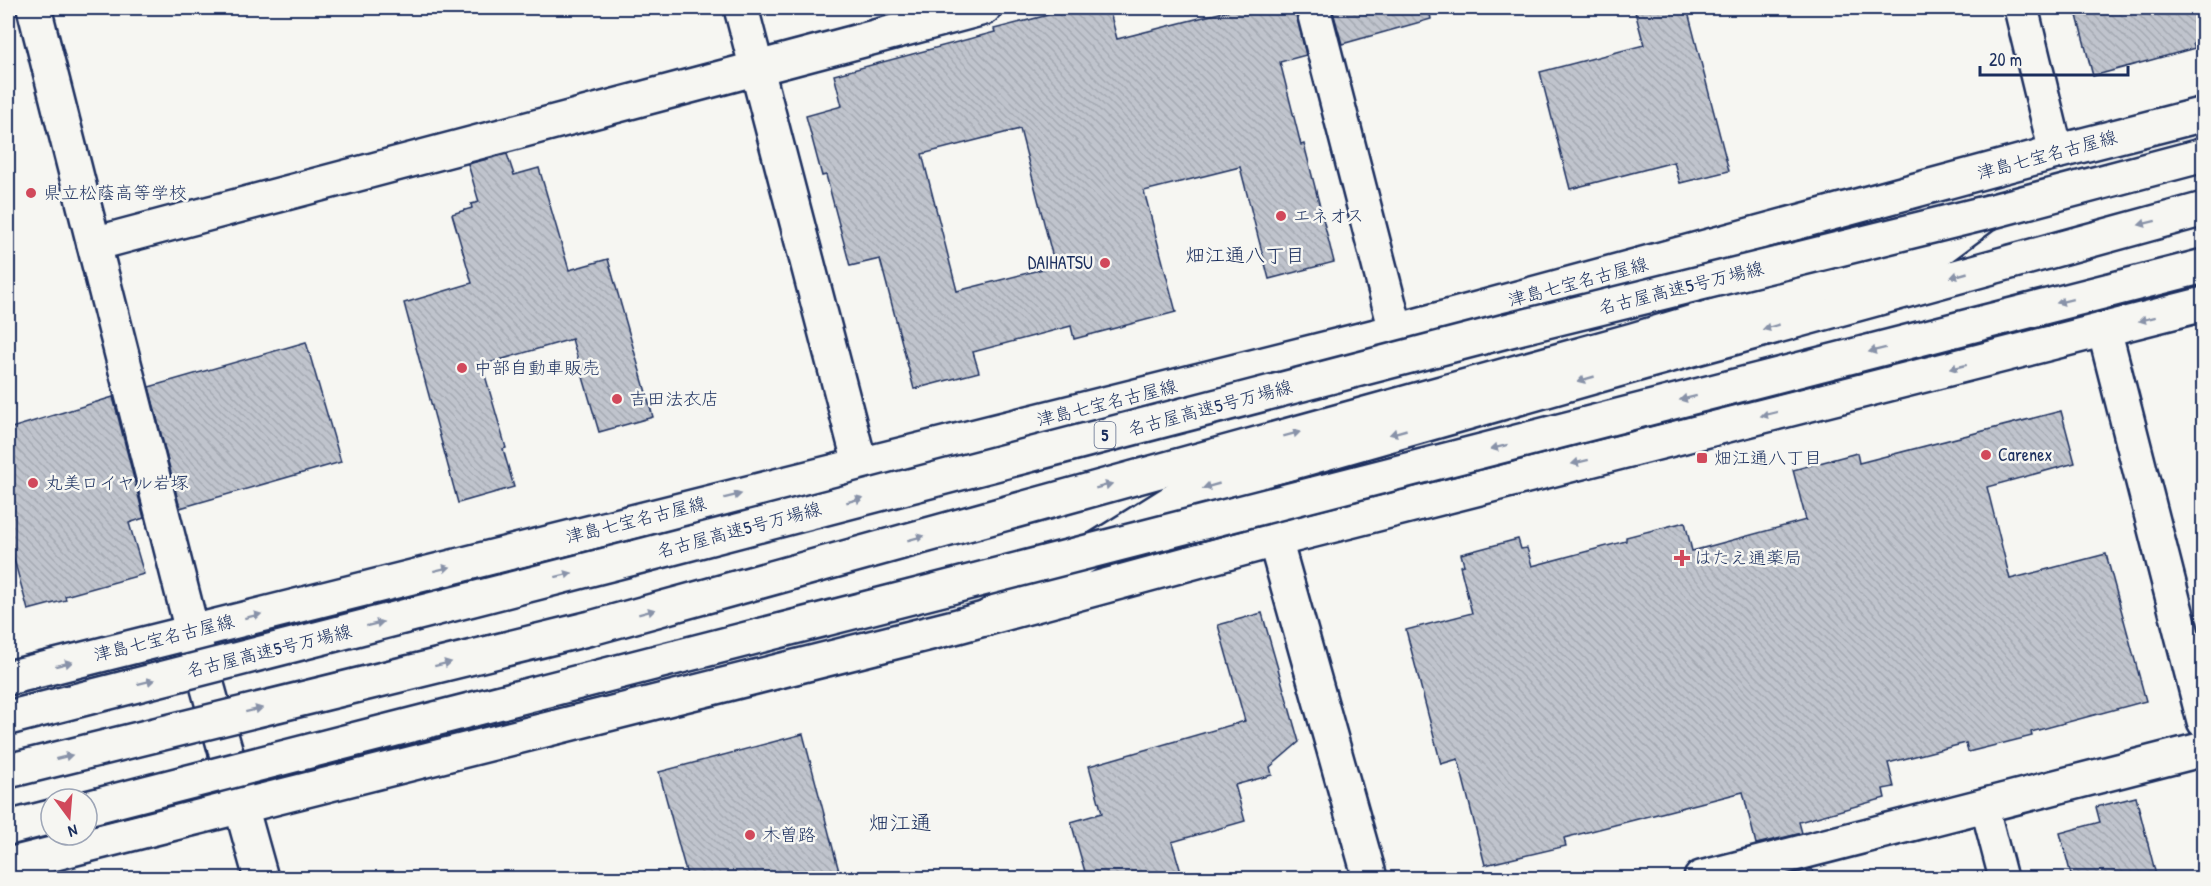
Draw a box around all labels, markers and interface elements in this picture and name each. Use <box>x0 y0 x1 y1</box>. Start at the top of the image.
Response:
scale bar <box>1980 39 2128 77</box>
text: 20 m <box>1989 47 2022 72</box>
street label: 津島七宝名古屋線 <box>1974 124 2120 185</box>
place label: 県立松蔭高等学校 <box>43 180 187 205</box>
marker: 県立松蔭高等学校 <box>24 186 38 200</box>
place label: エネオス <box>1293 203 1364 228</box>
marker: エネオス <box>1274 209 1288 223</box>
one-way arrow <box>2138 219 2156 229</box>
district label: 畑江通八丁目 <box>1185 241 1305 268</box>
place label: DAIHATSU <box>1028 250 1093 275</box>
street label: 津島七宝名古屋線 <box>1505 251 1651 312</box>
street label: 名古屋高速5号万場線 <box>1596 255 1766 320</box>
marker: DAIHATSU <box>1098 256 1112 270</box>
one-way arrow <box>1950 271 1968 280</box>
one-way arrow <box>2056 297 2075 307</box>
one-way arrow <box>2138 314 2156 324</box>
one-way arrow <box>1762 323 1780 332</box>
one-way arrow <box>1867 345 1886 355</box>
place label: 中部自動車販売 <box>474 355 600 380</box>
marker: 中部自動車販売 <box>455 361 469 375</box>
one-way arrow <box>1949 362 1967 372</box>
street label: 津島七宝名古屋線 <box>1034 373 1180 432</box>
street label: 名古屋高速5号万場線 <box>1125 373 1295 442</box>
one-way arrow <box>1577 375 1595 384</box>
place label: 吉田法衣店 <box>629 386 719 411</box>
marker: 吉田法衣店 <box>610 392 624 406</box>
one-way arrow <box>1679 394 1697 403</box>
one-way arrow <box>1760 410 1778 420</box>
road number: 5 <box>1094 422 1116 448</box>
one-way arrow <box>1389 428 1407 437</box>
one-way arrow <box>1283 429 1301 438</box>
one-way arrow <box>1490 442 1508 452</box>
place label: Carenex <box>1998 442 2052 467</box>
place label: 畑江通八丁目 <box>1714 445 1822 470</box>
marker: Carenex <box>1979 448 1993 462</box>
marker: 畑江通八丁目 <box>1695 451 1709 465</box>
one-way arrow <box>1571 458 1589 468</box>
place label: 丸美ロイヤル岩塚 <box>45 470 189 495</box>
marker: 丸美ロイヤル岩塚 <box>26 476 40 490</box>
one-way arrow <box>1095 481 1113 490</box>
one-way arrow <box>1202 482 1220 491</box>
street label: 津島七宝名古屋線 <box>563 490 709 549</box>
one-way arrow <box>725 491 743 500</box>
street label: 名古屋高速5号万場線 <box>654 495 824 564</box>
one-way arrow <box>845 495 864 505</box>
one-way arrow <box>907 533 925 542</box>
place label: はたえ通薬局 <box>1694 545 1802 570</box>
marker: はたえ通薬局 <box>1675 551 1689 565</box>
one-way arrow <box>433 563 452 573</box>
one-way arrow <box>555 570 573 580</box>
one-way arrow <box>638 607 656 616</box>
street label: 津島七宝名古屋線 <box>91 608 237 667</box>
one-way arrow <box>244 610 262 620</box>
street label: 名古屋高速5号万場線 <box>184 618 354 683</box>
one-way arrow <box>366 618 384 628</box>
one-way arrow <box>55 658 73 668</box>
one-way arrow <box>434 658 452 668</box>
one-way arrow <box>136 677 155 687</box>
one-way arrow <box>244 705 263 715</box>
one-way arrow <box>55 751 74 761</box>
north arrow <box>39 787 99 847</box>
district label: 畑江通 <box>869 808 932 837</box>
text: N <box>66 820 80 843</box>
place label: 木曽路 <box>762 822 816 847</box>
marker: 木曽路 <box>743 828 757 842</box>

